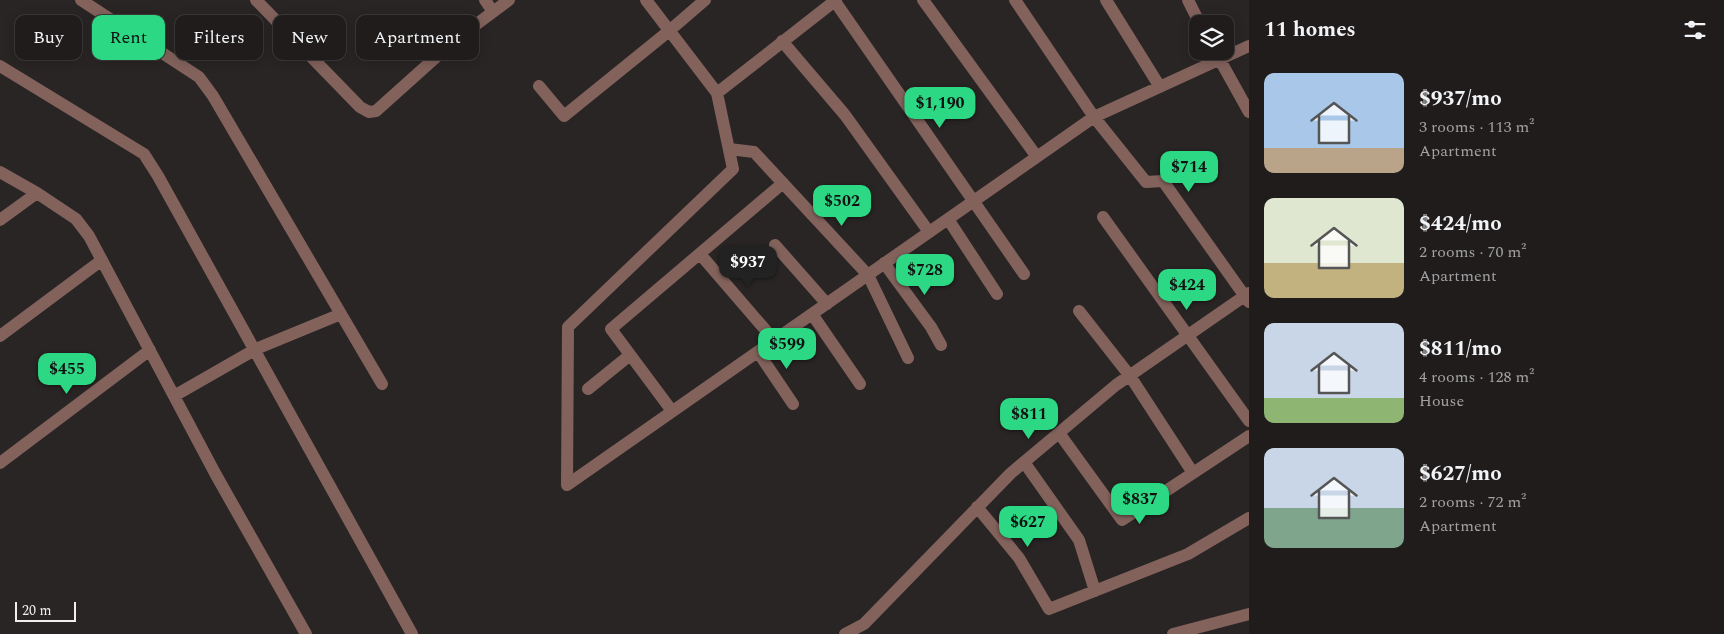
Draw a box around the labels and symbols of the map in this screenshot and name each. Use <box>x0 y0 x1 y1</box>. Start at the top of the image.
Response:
pin: $1,190 <box>899 86 981 129</box>
pin: $714 <box>1159 150 1219 193</box>
pin: $502 <box>812 184 872 227</box>
pin: $937 <box>718 246 778 288</box>
pin: $728 <box>895 254 955 296</box>
pin: $424 <box>1157 268 1217 311</box>
pin: $599 <box>757 328 817 370</box>
pin: $455 <box>37 352 97 395</box>
pin: $811 <box>999 398 1059 440</box>
pin: $837 <box>1110 482 1170 525</box>
pin: $627 <box>998 506 1058 548</box>
scale bar <box>15 599 76 622</box>

